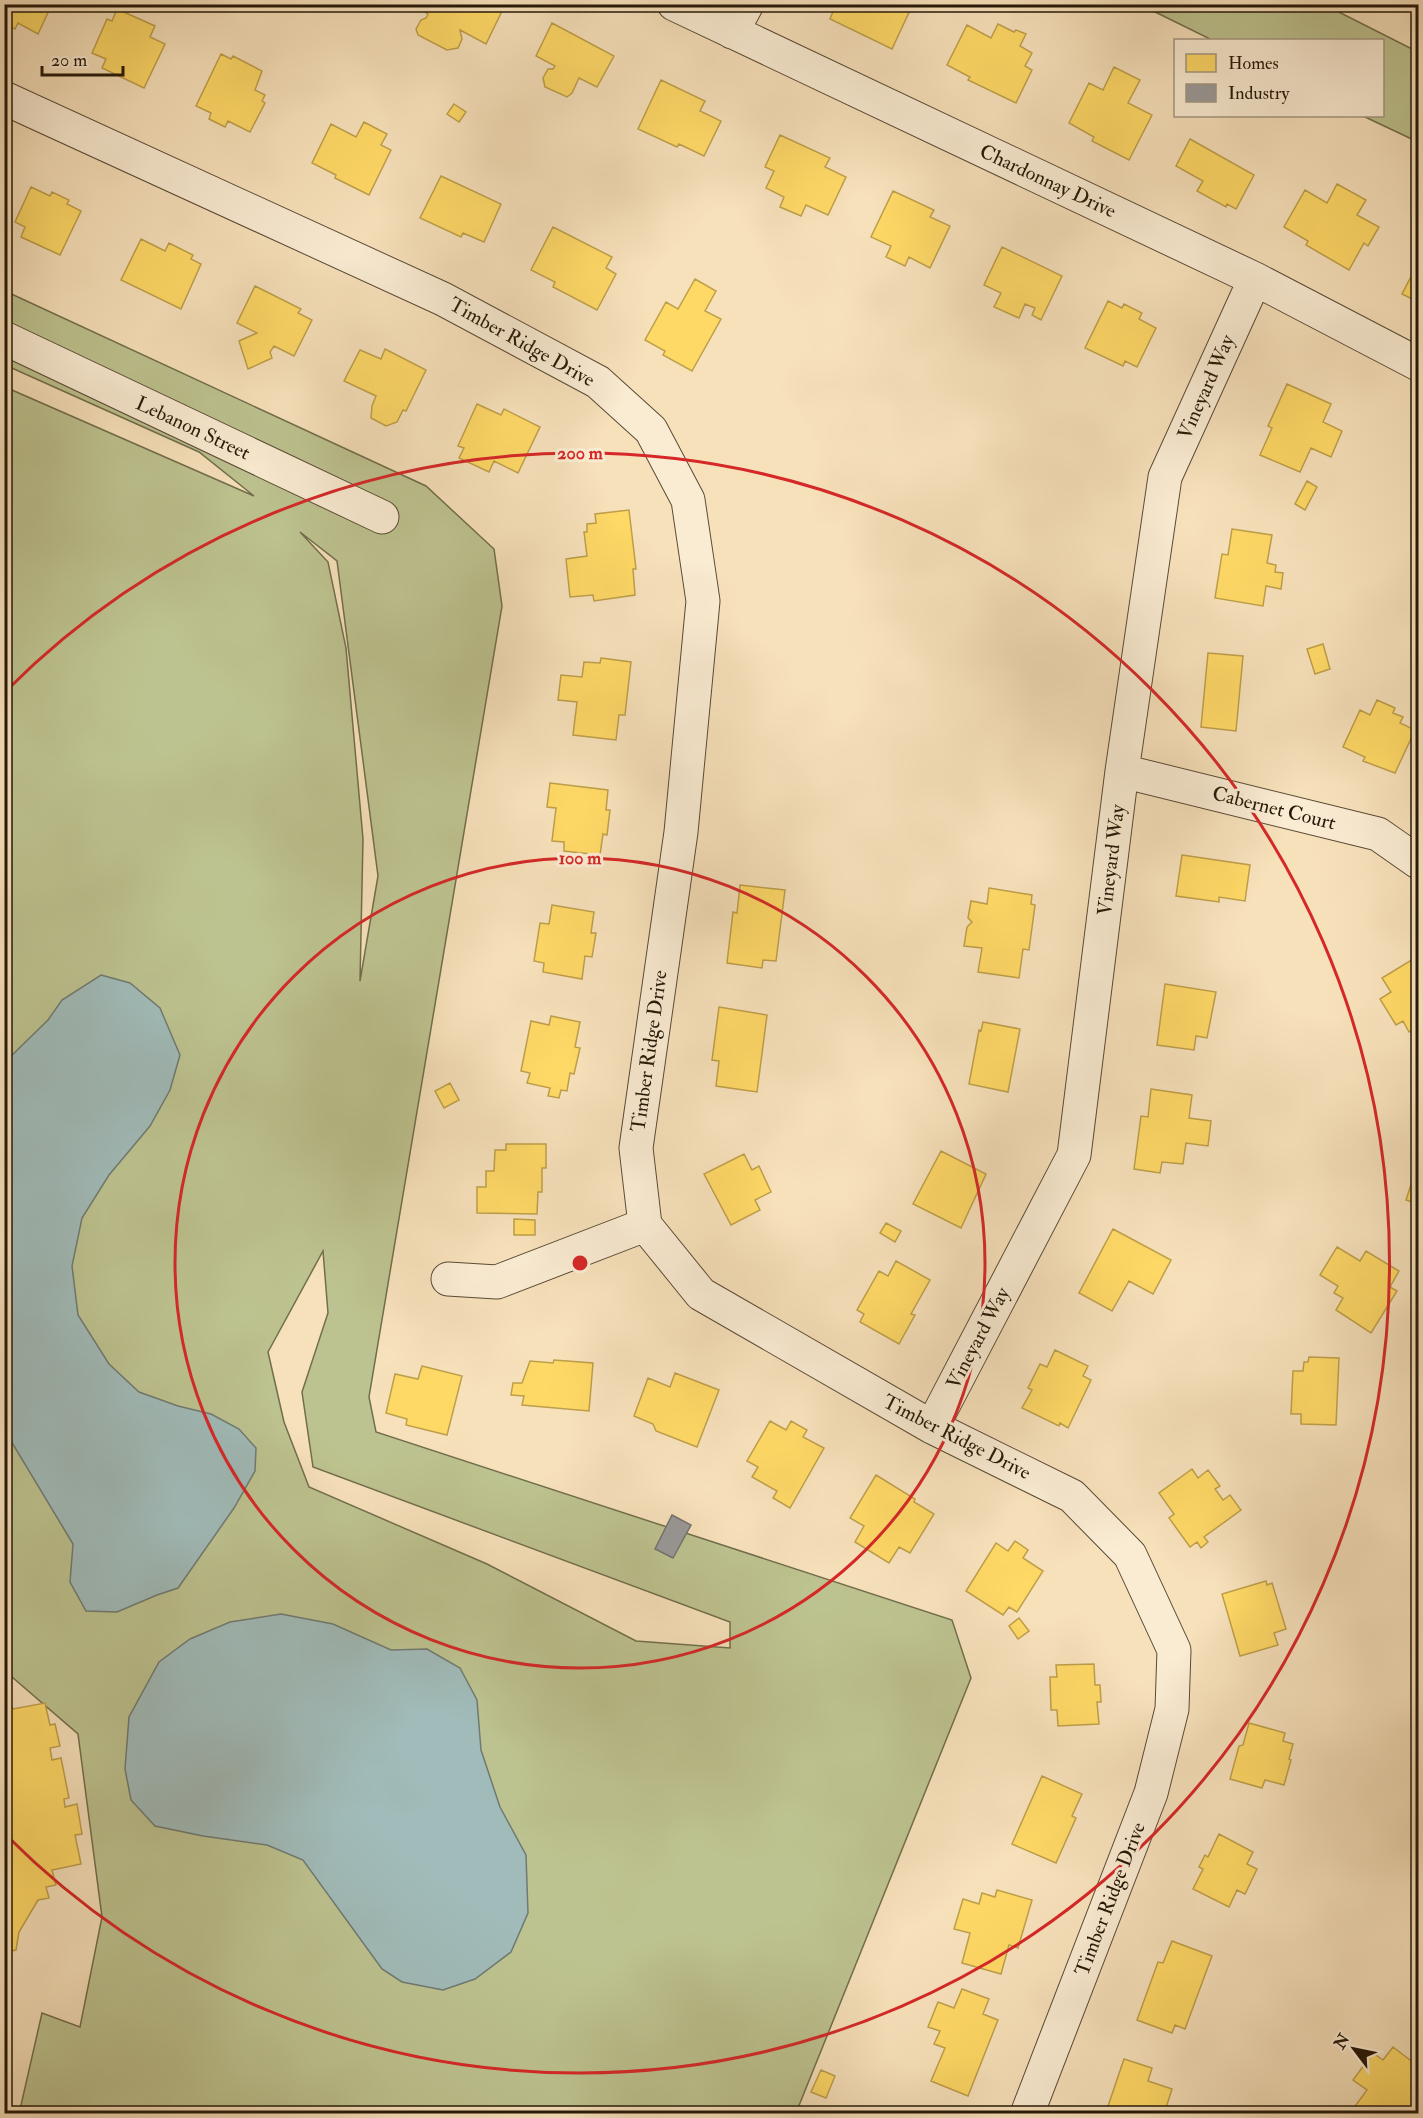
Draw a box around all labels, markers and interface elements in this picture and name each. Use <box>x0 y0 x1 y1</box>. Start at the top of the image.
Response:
scale bar <box>42 39 123 77</box>
legend <box>1174 39 1384 117</box>
text: 20 m <box>51 49 87 72</box>
text: Homes <box>1228 52 1279 75</box>
text: Industry <box>1228 82 1290 105</box>
street label: Chardonnay Drive <box>976 138 1120 224</box>
street label: Timber Ridge Drive <box>445 292 599 392</box>
street label: Vineyard Way <box>1172 330 1241 443</box>
street label: Lebanon Street <box>132 391 255 466</box>
text: 200 m <box>557 442 604 465</box>
street label: Cabernet Court <box>1210 781 1339 836</box>
street label: Vineyard Way <box>1092 802 1130 917</box>
text: 100 m <box>559 847 602 870</box>
street label: Timber Ridge Drive <box>625 969 673 1133</box>
centre of rings <box>570 1253 590 1273</box>
street label: Vineyard Way <box>941 1282 1016 1393</box>
street label: Timber Ridge Drive <box>879 1389 1035 1485</box>
street label: Timber Ridge Drive <box>1069 1819 1151 1979</box>
north arrow <box>1324 2019 1384 2079</box>
text: N <box>1329 2030 1355 2054</box>

